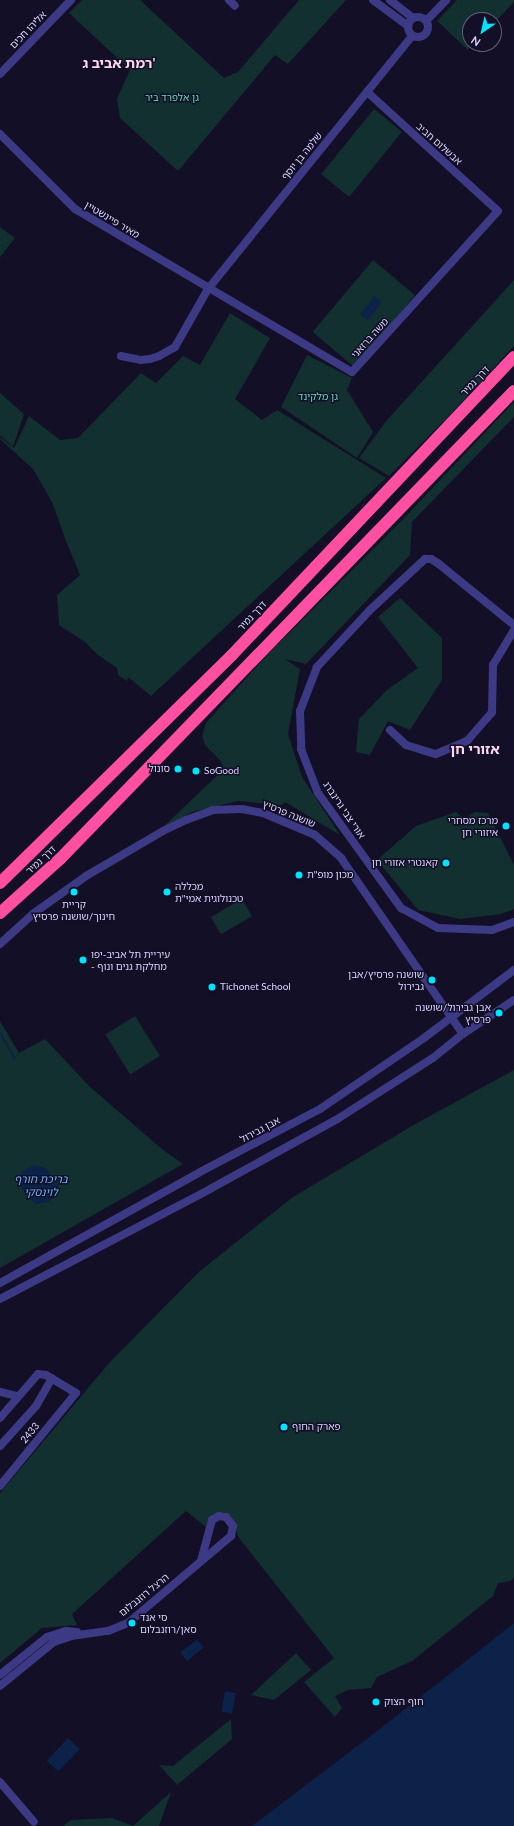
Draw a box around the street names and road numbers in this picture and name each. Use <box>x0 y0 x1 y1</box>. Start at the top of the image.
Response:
street label: אליהו חכים <box>7 9 49 51</box>
street label: אבשלום חביב <box>414 120 464 168</box>
street label: שלמה בן יוסף <box>279 130 325 182</box>
street label: מאיר פיינשטיין <box>82 199 142 241</box>
street label: משה ברזאני <box>349 316 391 360</box>
street label: דרך נמיר <box>458 364 492 398</box>
street label: דרך נמיר <box>235 599 269 633</box>
street label: אורי צבי גרינברג <box>320 779 368 841</box>
street label: שושנה פרסיץ <box>261 798 317 830</box>
street label: דרך נמיר <box>24 843 58 877</box>
street label: אבן גבירול <box>238 1114 282 1146</box>
street label: 2433 <box>18 1420 42 1446</box>
street label: הרצל רוזנבלום <box>117 1571 171 1619</box>

